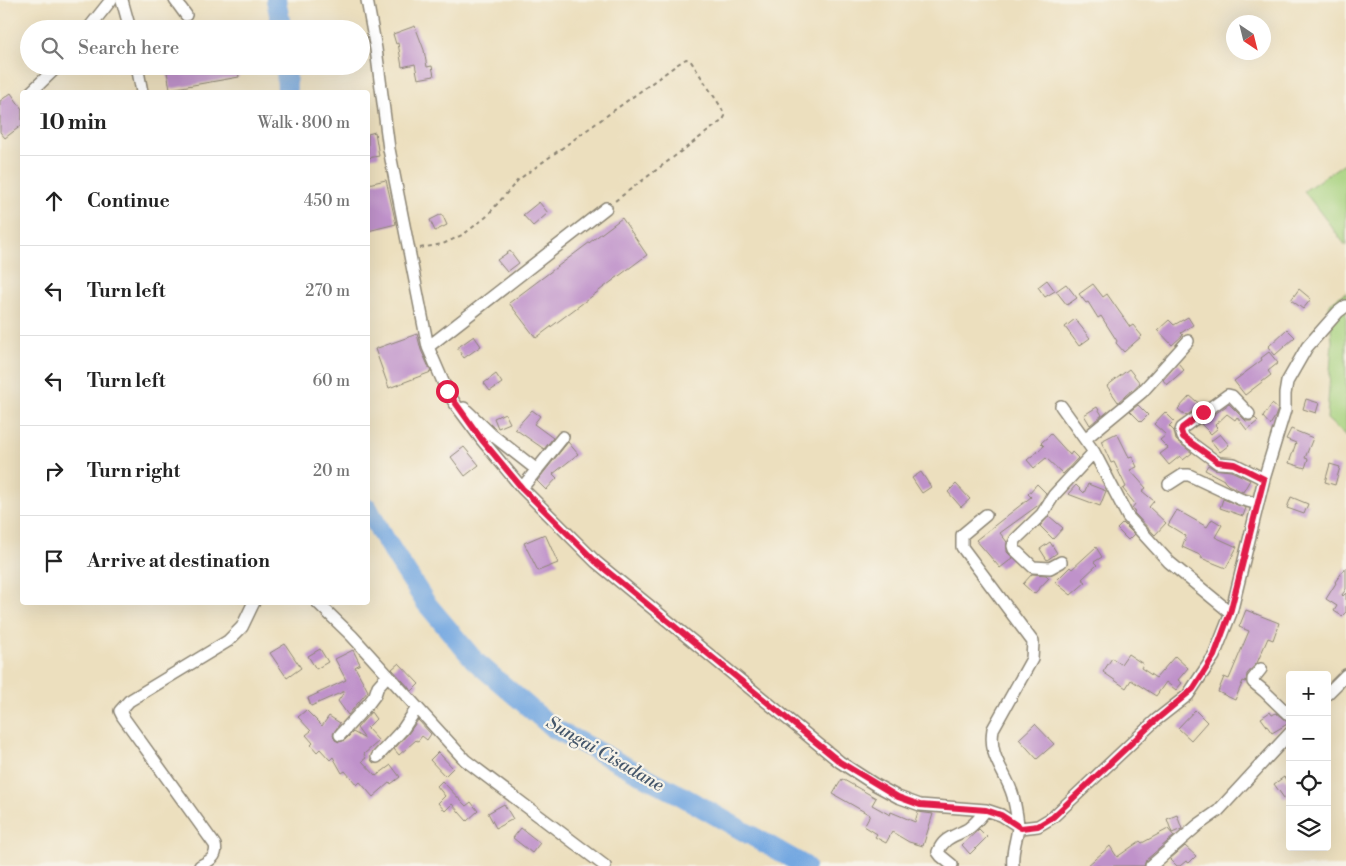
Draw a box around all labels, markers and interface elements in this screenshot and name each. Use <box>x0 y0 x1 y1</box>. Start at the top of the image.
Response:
north arrow <box>1226 15 1271 60</box>
search box <box>20 20 370 75</box>
icon: search <box>38 34 66 62</box>
text: Search here <box>78 36 179 60</box>
text: 10 min <box>40 110 107 136</box>
text: Walk · 800 m <box>258 113 350 133</box>
icon: ahead <box>40 187 68 215</box>
text: Continue <box>87 189 170 213</box>
text: 450 m <box>304 191 350 211</box>
icon: left <box>40 277 68 305</box>
text: Turn left <box>87 279 166 303</box>
text: 270 m <box>305 281 350 301</box>
icon: left <box>40 367 68 395</box>
text: Turn left <box>87 369 166 393</box>
text: 60 m <box>312 371 350 391</box>
route start <box>436 380 459 403</box>
route end <box>1192 401 1215 424</box>
icon: right <box>40 457 68 485</box>
text: Turn right <box>87 459 180 483</box>
text: 20 m <box>313 461 350 481</box>
icon: arrive <box>40 547 68 575</box>
text: Arrive at destination <box>87 549 270 573</box>
map controls <box>1286 671 1331 851</box>
button: + <box>1286 671 1331 716</box>
water label: Sungai Cisadane <box>542 711 669 797</box>
button: − <box>1286 716 1331 761</box>
button: locate <box>1286 761 1331 806</box>
button: layers <box>1286 806 1331 851</box>

